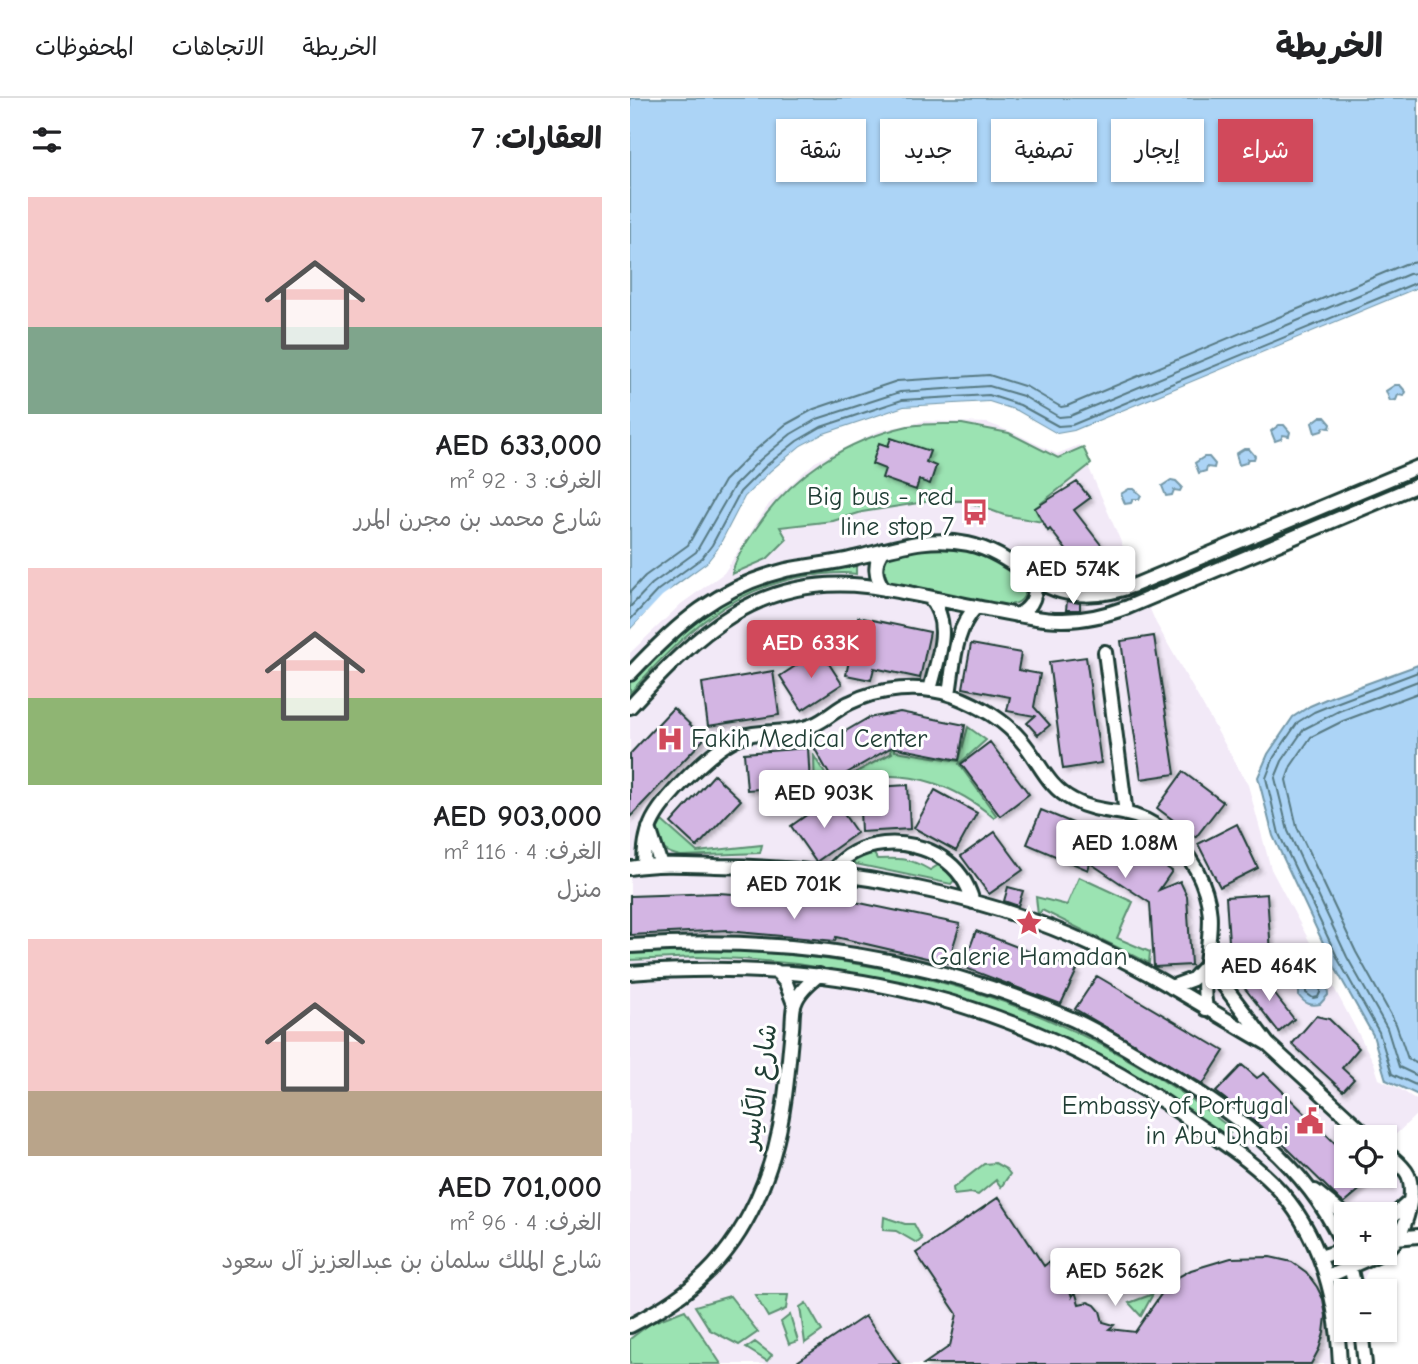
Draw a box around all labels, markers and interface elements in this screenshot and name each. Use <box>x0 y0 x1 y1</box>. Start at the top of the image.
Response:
text: الخريطة <box>1276 27 1383 65</box>
text: المحفوظات <box>35 33 134 61</box>
text: الاتجاهات <box>172 33 265 61</box>
text: الخريطة <box>303 33 377 61</box>
chip: شقة <box>776 119 866 182</box>
chip: جديد <box>880 119 977 182</box>
chip: تصفية <box>991 119 1097 182</box>
chip: إيجار <box>1111 119 1204 182</box>
chip: شراء <box>1218 119 1313 182</box>
icon: filters <box>28 121 66 159</box>
text: العقارات: 7 <box>471 121 602 156</box>
icon: home <box>252 242 378 368</box>
text: AED 633,000 <box>436 428 602 463</box>
text: الغرف: 3 · 92 m² <box>449 467 602 494</box>
place label: Big bus - red line stop 7 <box>807 482 954 542</box>
bus stop icon: Big bus - red line stop 7 <box>960 497 990 527</box>
text: شارع محمد بن مجرن المرر <box>354 505 602 532</box>
pin: AED 574K <box>1001 546 1145 606</box>
text: AED 574K <box>1026 555 1120 582</box>
icon: home <box>252 613 378 739</box>
pin: AED 633K <box>739 620 883 680</box>
text: AED 633K <box>763 629 859 656</box>
hospital icon: Fakih Medical Center <box>655 724 685 754</box>
place label: Fakih Medical Center <box>691 724 928 754</box>
pin: AED 903K <box>752 770 896 830</box>
text: AED 903K <box>775 779 873 806</box>
text: AED 903,000 <box>433 799 602 834</box>
pin: AED 1.08M <box>1045 820 1205 880</box>
text: AED 1.08M <box>1072 829 1178 856</box>
text: الغرف: 4 · 116 m² <box>443 838 602 865</box>
pin: AED 701K <box>722 862 866 921</box>
text: AED 701K <box>747 870 841 897</box>
text: منزل <box>557 876 602 903</box>
place icon: Galerie Hamadan <box>1014 908 1044 938</box>
place label: Galerie Hamadan <box>930 942 1128 972</box>
pin: AED 464K <box>1197 944 1341 1003</box>
text: AED 464K <box>1221 952 1317 979</box>
icon: home <box>252 984 378 1110</box>
street label: شارع الكَاسِر <box>733 1021 786 1153</box>
place label: Embassy of Portugal in Abu Dhabi <box>1062 1091 1289 1151</box>
public building icon: Embassy of Portugal in Abu Dhabi <box>1295 1106 1325 1136</box>
map controls <box>1334 1125 1397 1342</box>
button: locate <box>1334 1125 1397 1188</box>
text: AED 701,000 <box>439 1170 602 1205</box>
button: + <box>1334 1202 1397 1265</box>
text: الغرف: 4 · 96 m² <box>449 1209 602 1236</box>
text: شارع الملك سلمان بن عبدالعزيز آل سعود <box>222 1247 602 1274</box>
pin: AED 562K <box>1043 1248 1187 1308</box>
text: AED 562K <box>1066 1257 1164 1284</box>
button: − <box>1334 1279 1397 1342</box>

